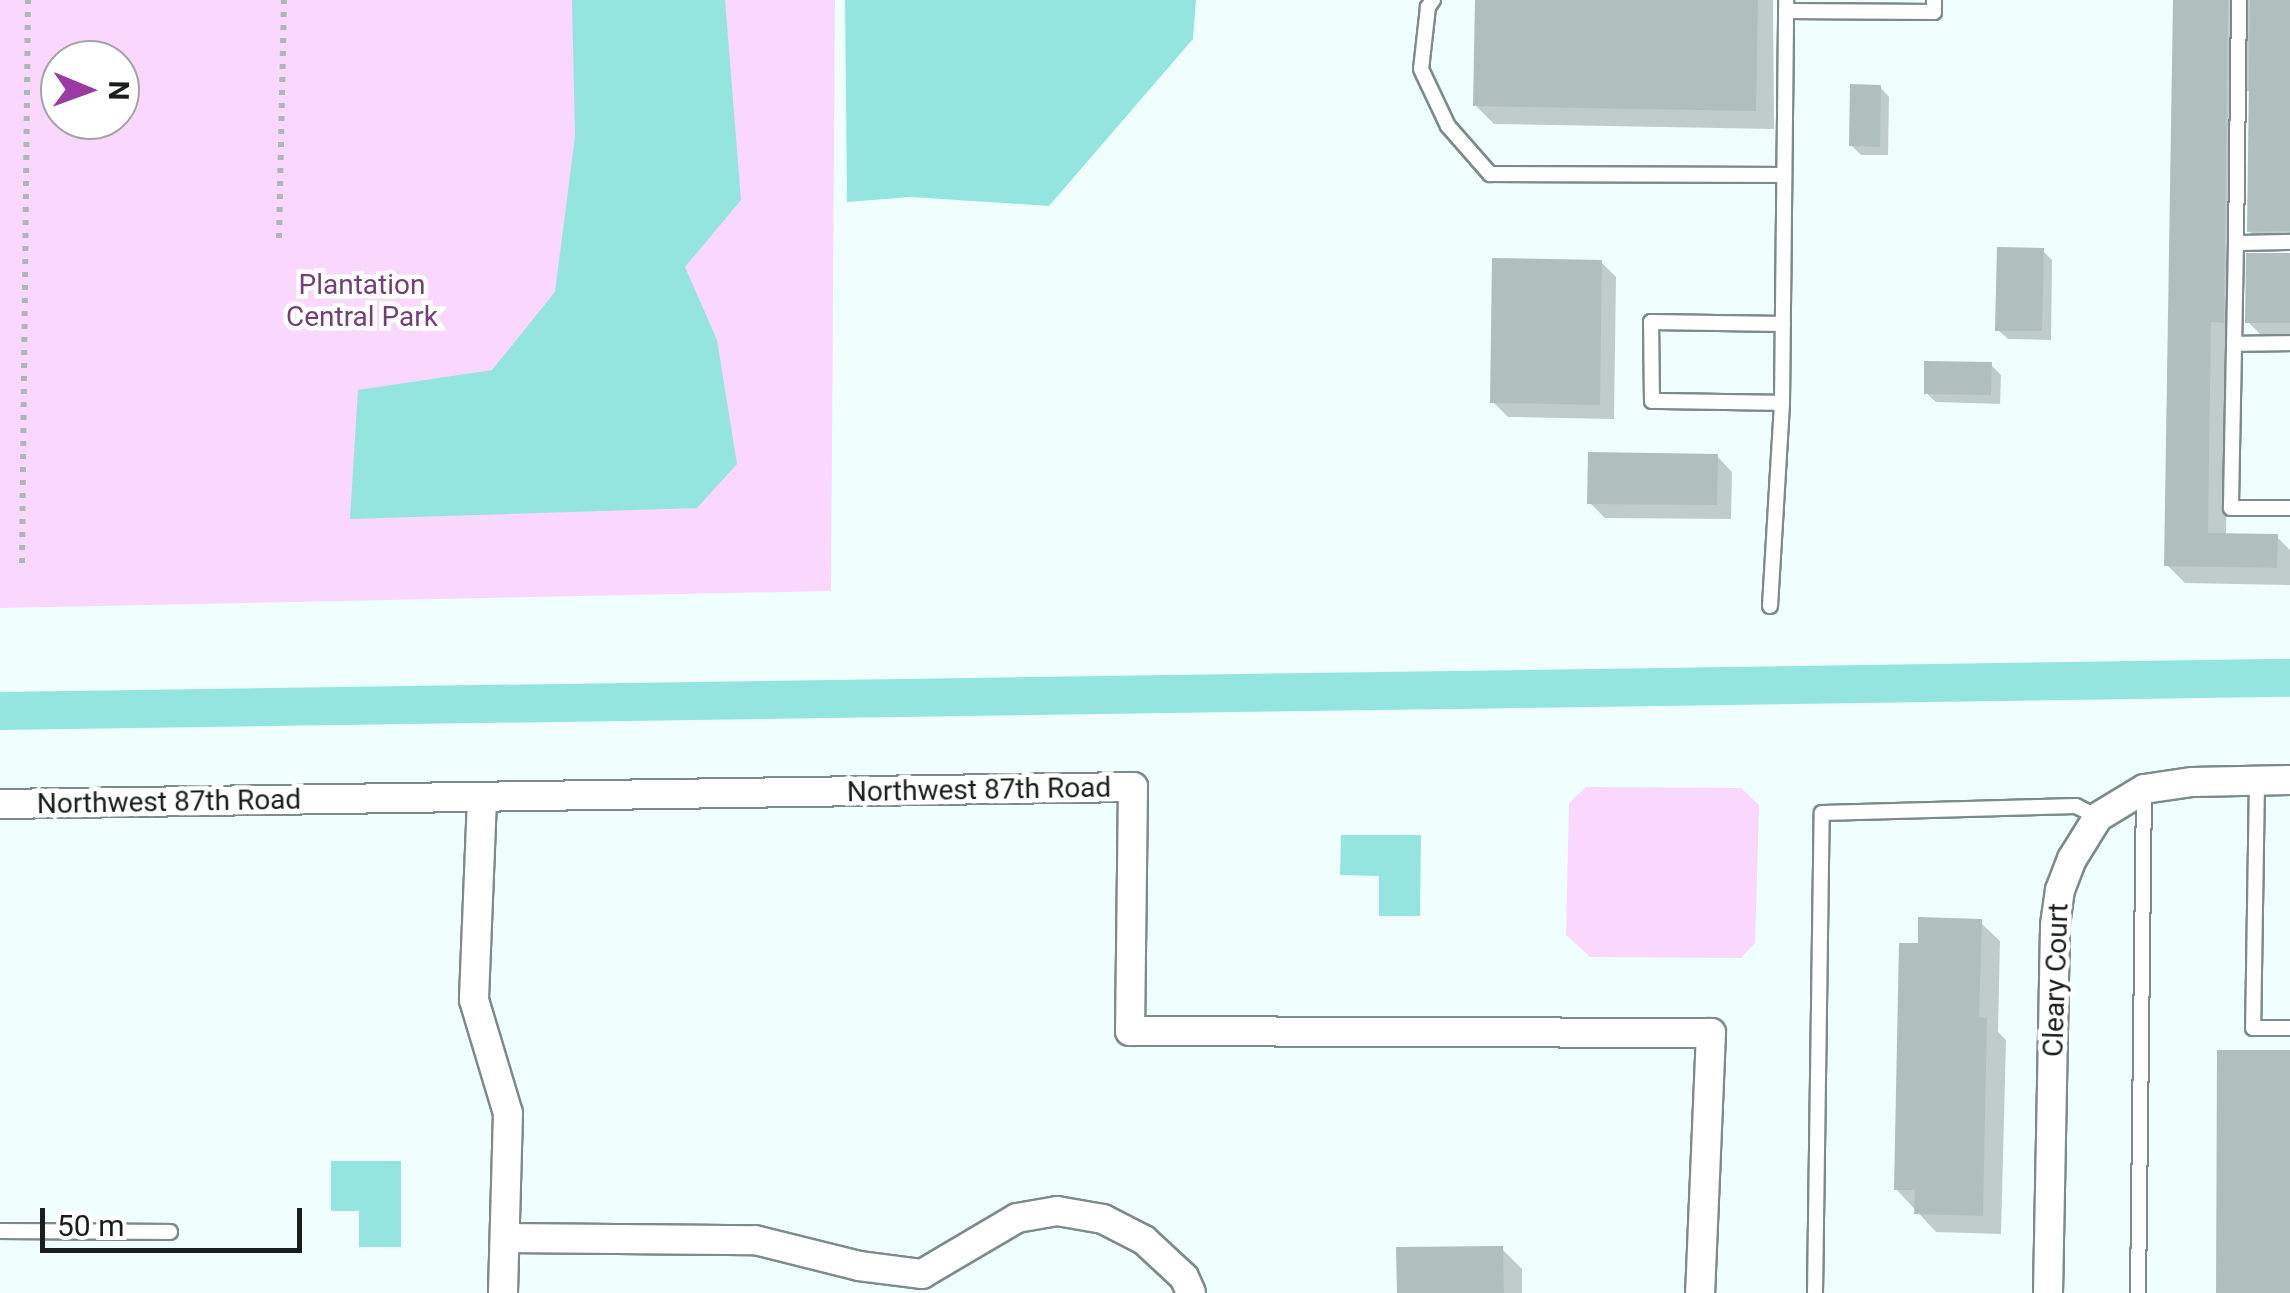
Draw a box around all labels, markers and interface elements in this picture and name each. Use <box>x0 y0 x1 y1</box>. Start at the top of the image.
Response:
north arrow <box>40 40 140 140</box>
text: N <box>102 80 135 101</box>
park label: Plantation Central Park <box>286 268 438 334</box>
street label: Northwest 87th Road <box>847 771 1111 809</box>
street label: Northwest 87th Road <box>37 783 301 821</box>
street label: Cleary Court <box>2037 902 2075 1058</box>
scale bar <box>45 1188 308 1250</box>
text: 50 m <box>57 1208 124 1243</box>

